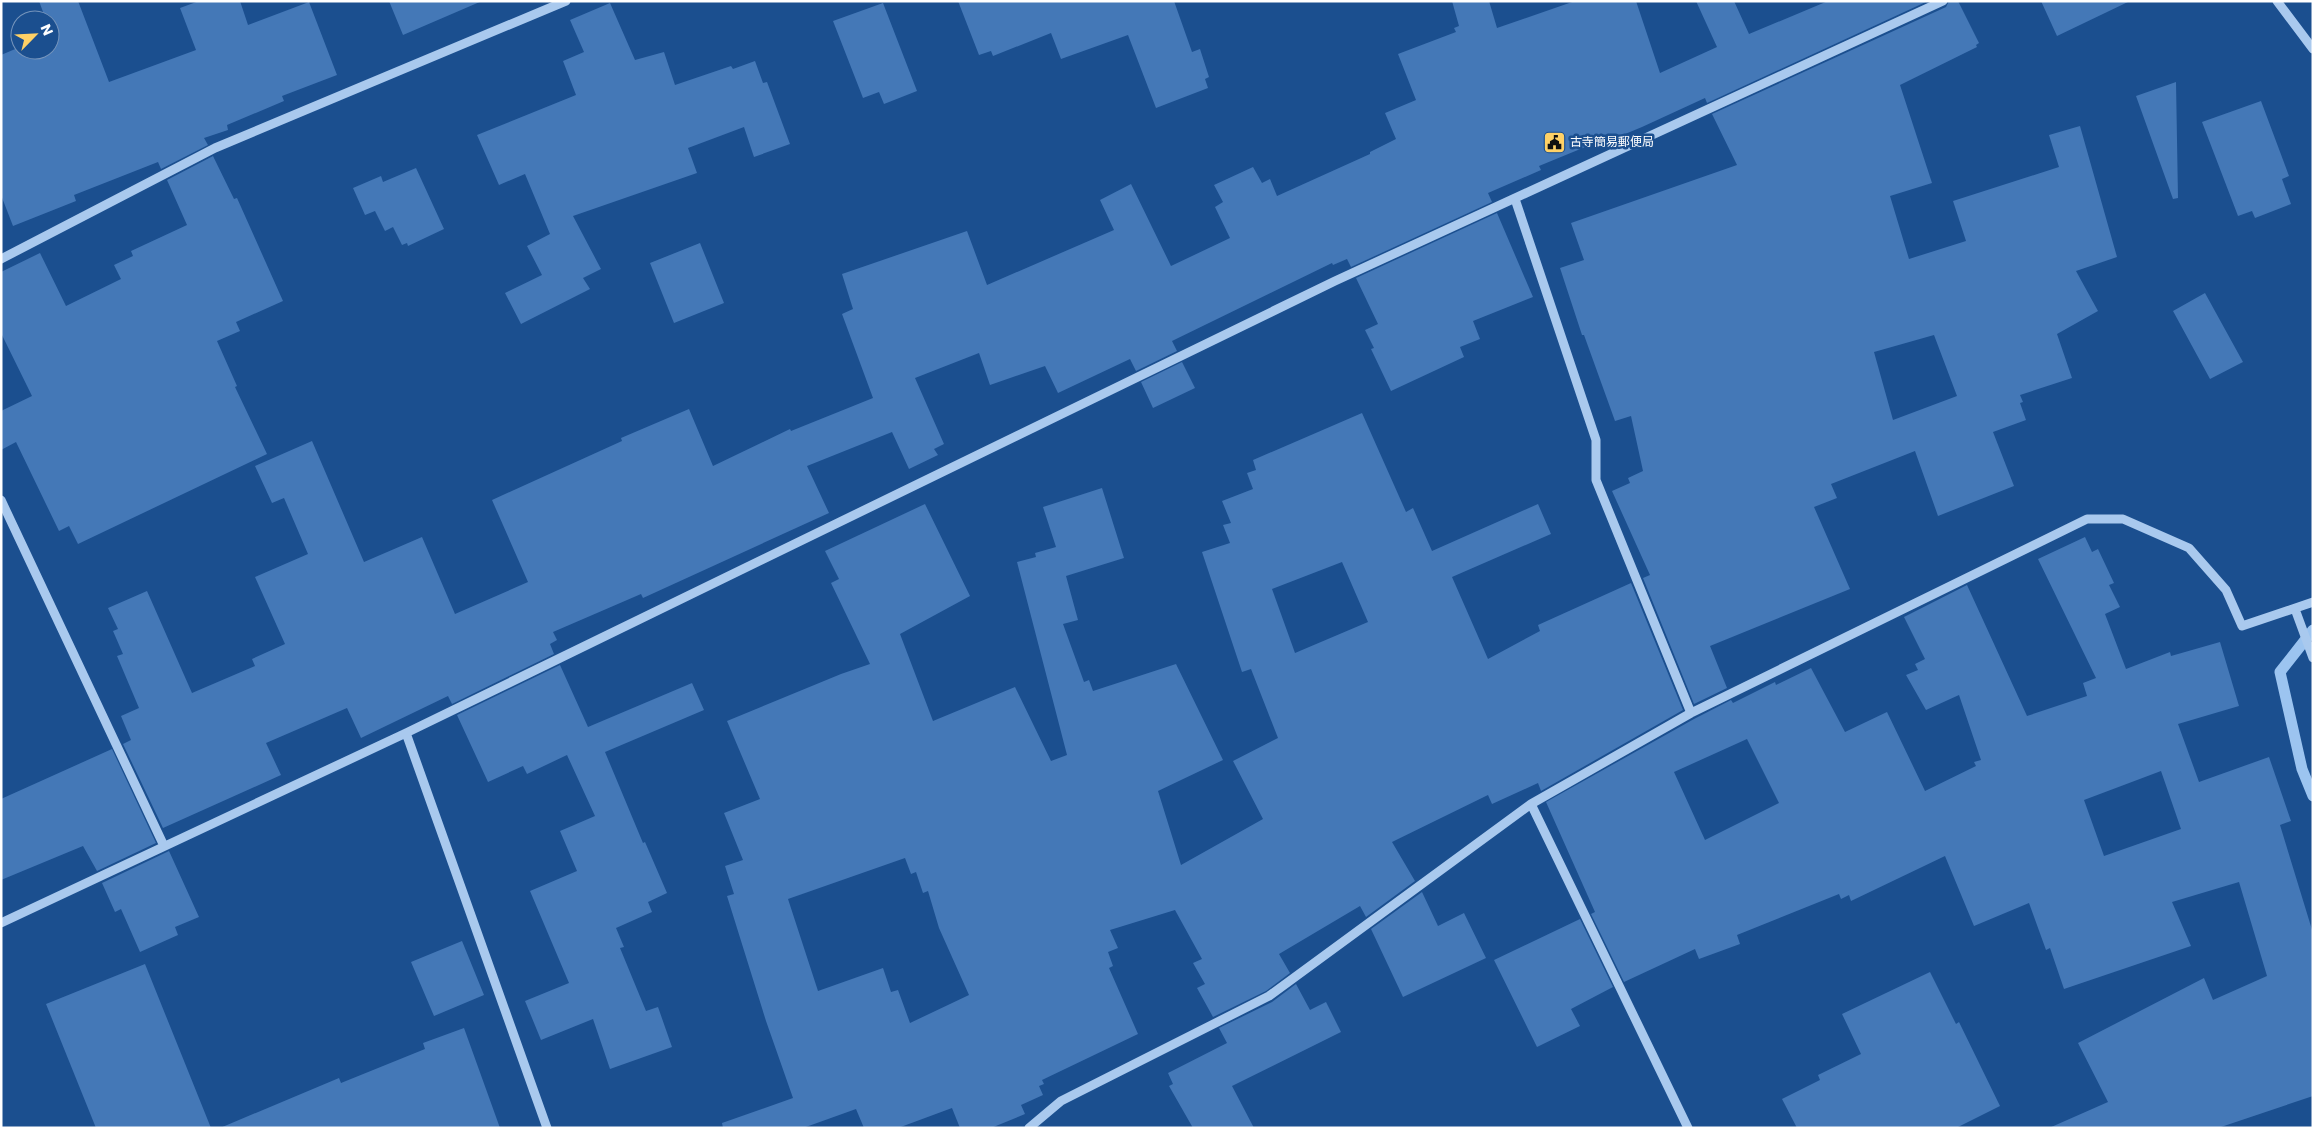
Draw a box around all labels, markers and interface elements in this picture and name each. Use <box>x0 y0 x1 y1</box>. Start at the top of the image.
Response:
north arrow <box>10 10 60 60</box>
text: N <box>36 21 58 39</box>
public building icon: 古寺簡易郵便局 <box>1542 130 1566 154</box>
place label: 古寺簡易郵便局 <box>1570 133 1654 150</box>

